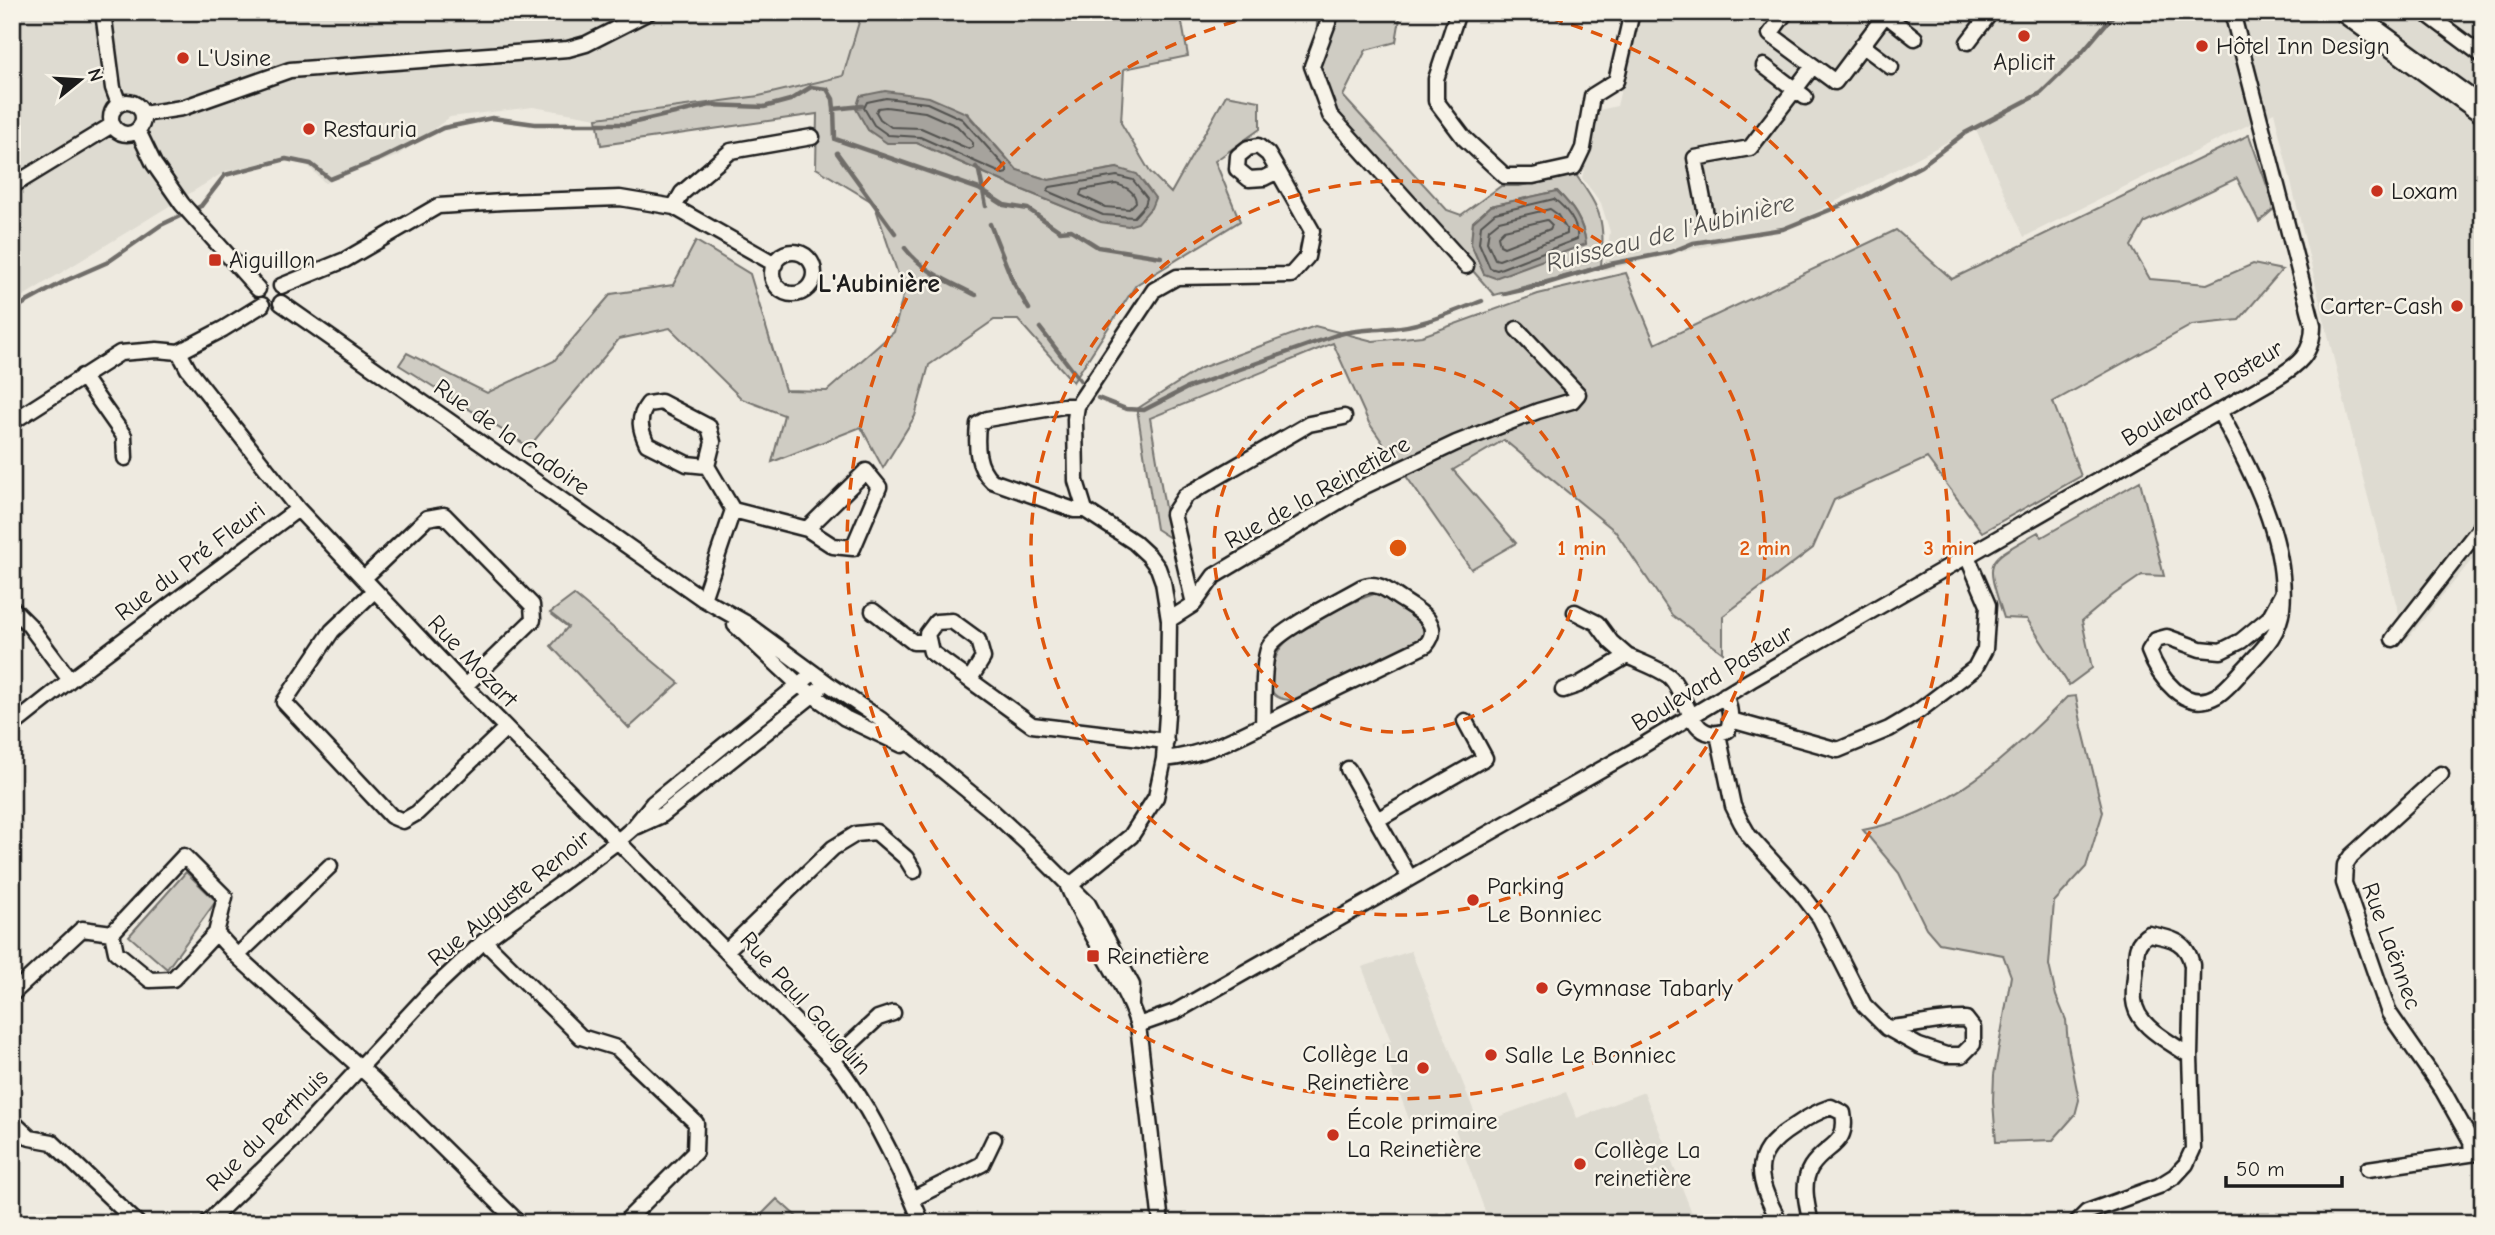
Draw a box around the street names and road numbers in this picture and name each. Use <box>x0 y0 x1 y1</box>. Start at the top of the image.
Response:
street label: Boulevard Pasteur <box>2116 334 2288 452</box>
street label: Rue de la Cadoire <box>429 373 595 501</box>
street label: Rue de la Reinetière <box>1220 430 1414 554</box>
street label: Rue du Pré Fleuri <box>110 496 270 626</box>
street label: Rue Mozart <box>422 609 525 714</box>
street label: Boulevard Pasteur <box>1626 619 1798 737</box>
street label: Rue Auguste Renoir <box>422 824 596 972</box>
street label: Rue Laënnec <box>2356 879 2428 1013</box>
street label: Rue Paul Gauguin <box>735 926 877 1080</box>
street label: Rue du Perthuis <box>200 1063 334 1197</box>

